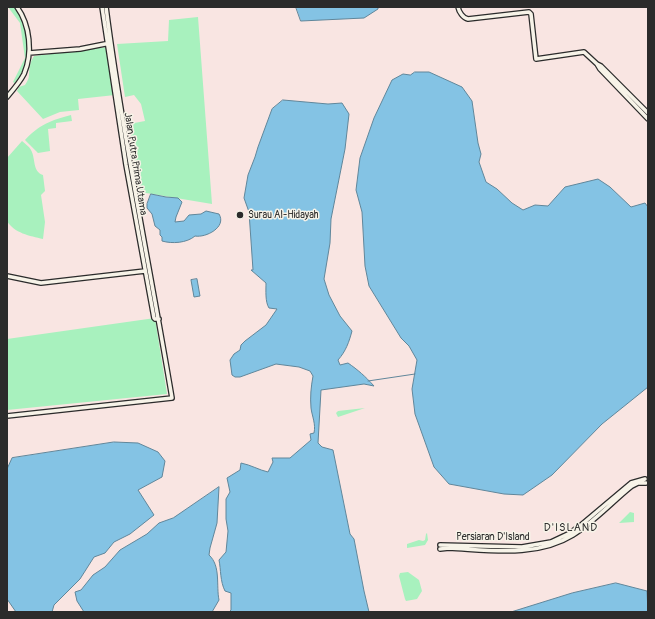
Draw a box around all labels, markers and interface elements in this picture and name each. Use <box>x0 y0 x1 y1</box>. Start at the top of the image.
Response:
street label: Jalan Putra Prima Utama <box>121 112 149 216</box>
place label: Surau Al-Hidayah <box>248 209 318 221</box>
marker: Surau Al-Hidayah <box>235 210 245 220</box>
district label: D'ISLAND <box>544 521 598 535</box>
street label: Persiaran D'Island <box>456 531 530 543</box>

